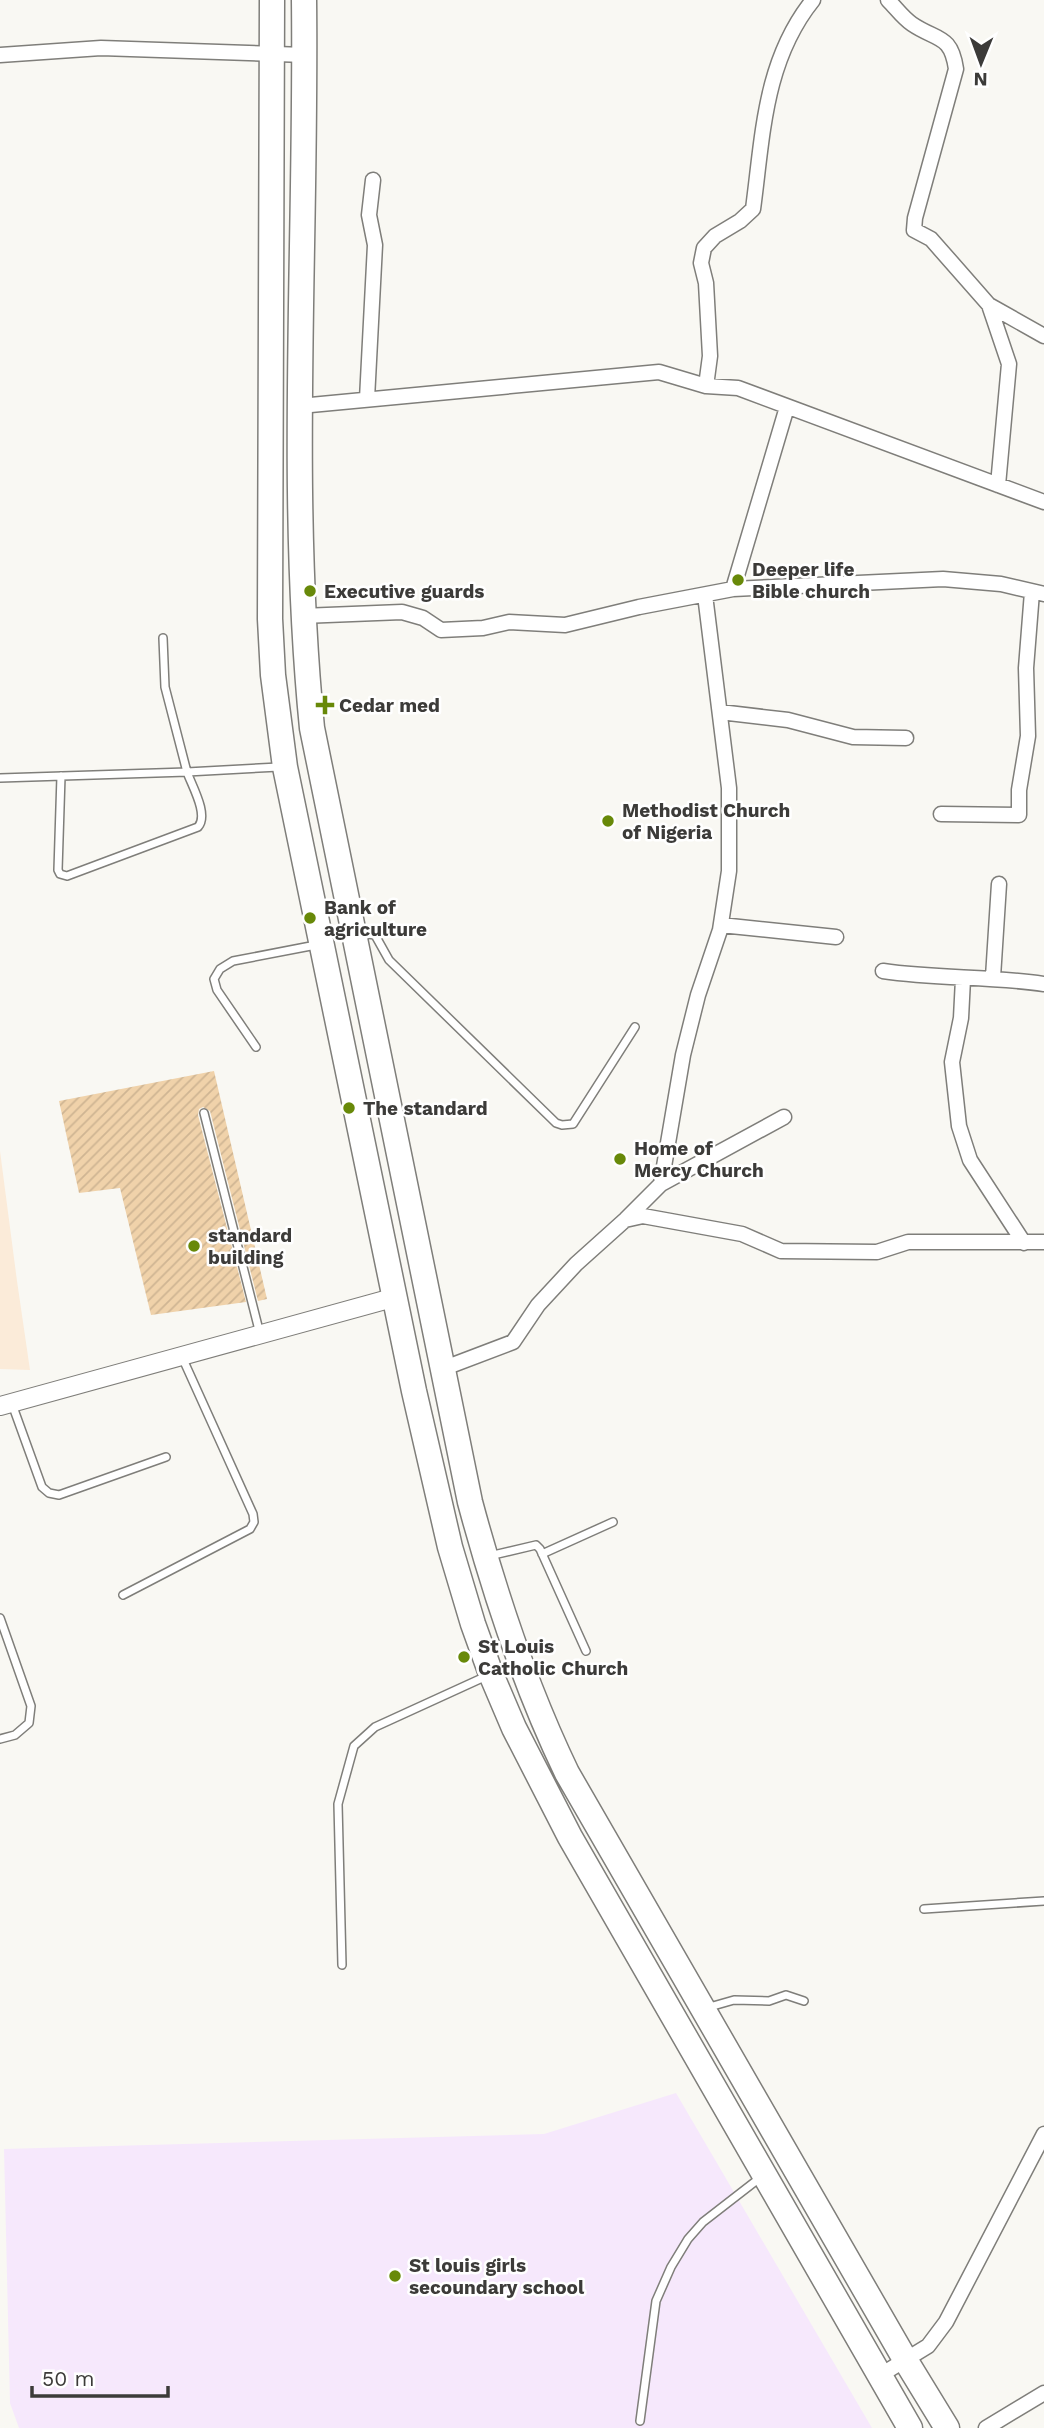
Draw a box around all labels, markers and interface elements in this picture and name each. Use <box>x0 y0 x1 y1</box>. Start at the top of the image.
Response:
north arrow <box>946 28 1016 98</box>
text: N <box>973 68 988 91</box>
place label: Deeper life Bible church <box>752 558 870 603</box>
marker: Deeper life Bible church <box>730 572 746 588</box>
place label: Executive guards <box>324 580 484 603</box>
marker: Executive guards <box>302 583 318 599</box>
place label: Cedar med <box>339 694 440 717</box>
marker: Cedar med <box>317 697 333 713</box>
place label: Methodist Church of Nigeria <box>622 799 790 844</box>
marker: Methodist Church of Nigeria <box>600 813 616 829</box>
place label: Bank of agriculture <box>324 896 427 941</box>
marker: Bank of agriculture <box>302 910 318 926</box>
place label: The standard <box>363 1097 488 1120</box>
marker: The standard <box>341 1100 357 1116</box>
place label: Home of Mercy Church <box>634 1137 764 1182</box>
marker: Home of Mercy Church <box>612 1151 628 1167</box>
place label: standard building <box>208 1224 292 1269</box>
marker: standard building <box>186 1238 202 1254</box>
place label: St Louis Catholic Church <box>478 1635 628 1680</box>
marker: St Louis Catholic Church <box>456 1649 472 1665</box>
place label: St louis girls secoundary school <box>409 2254 585 2299</box>
marker: St louis girls secoundary school <box>387 2268 403 2284</box>
scale bar <box>32 2354 168 2398</box>
text: 50 m <box>42 2366 94 2391</box>

